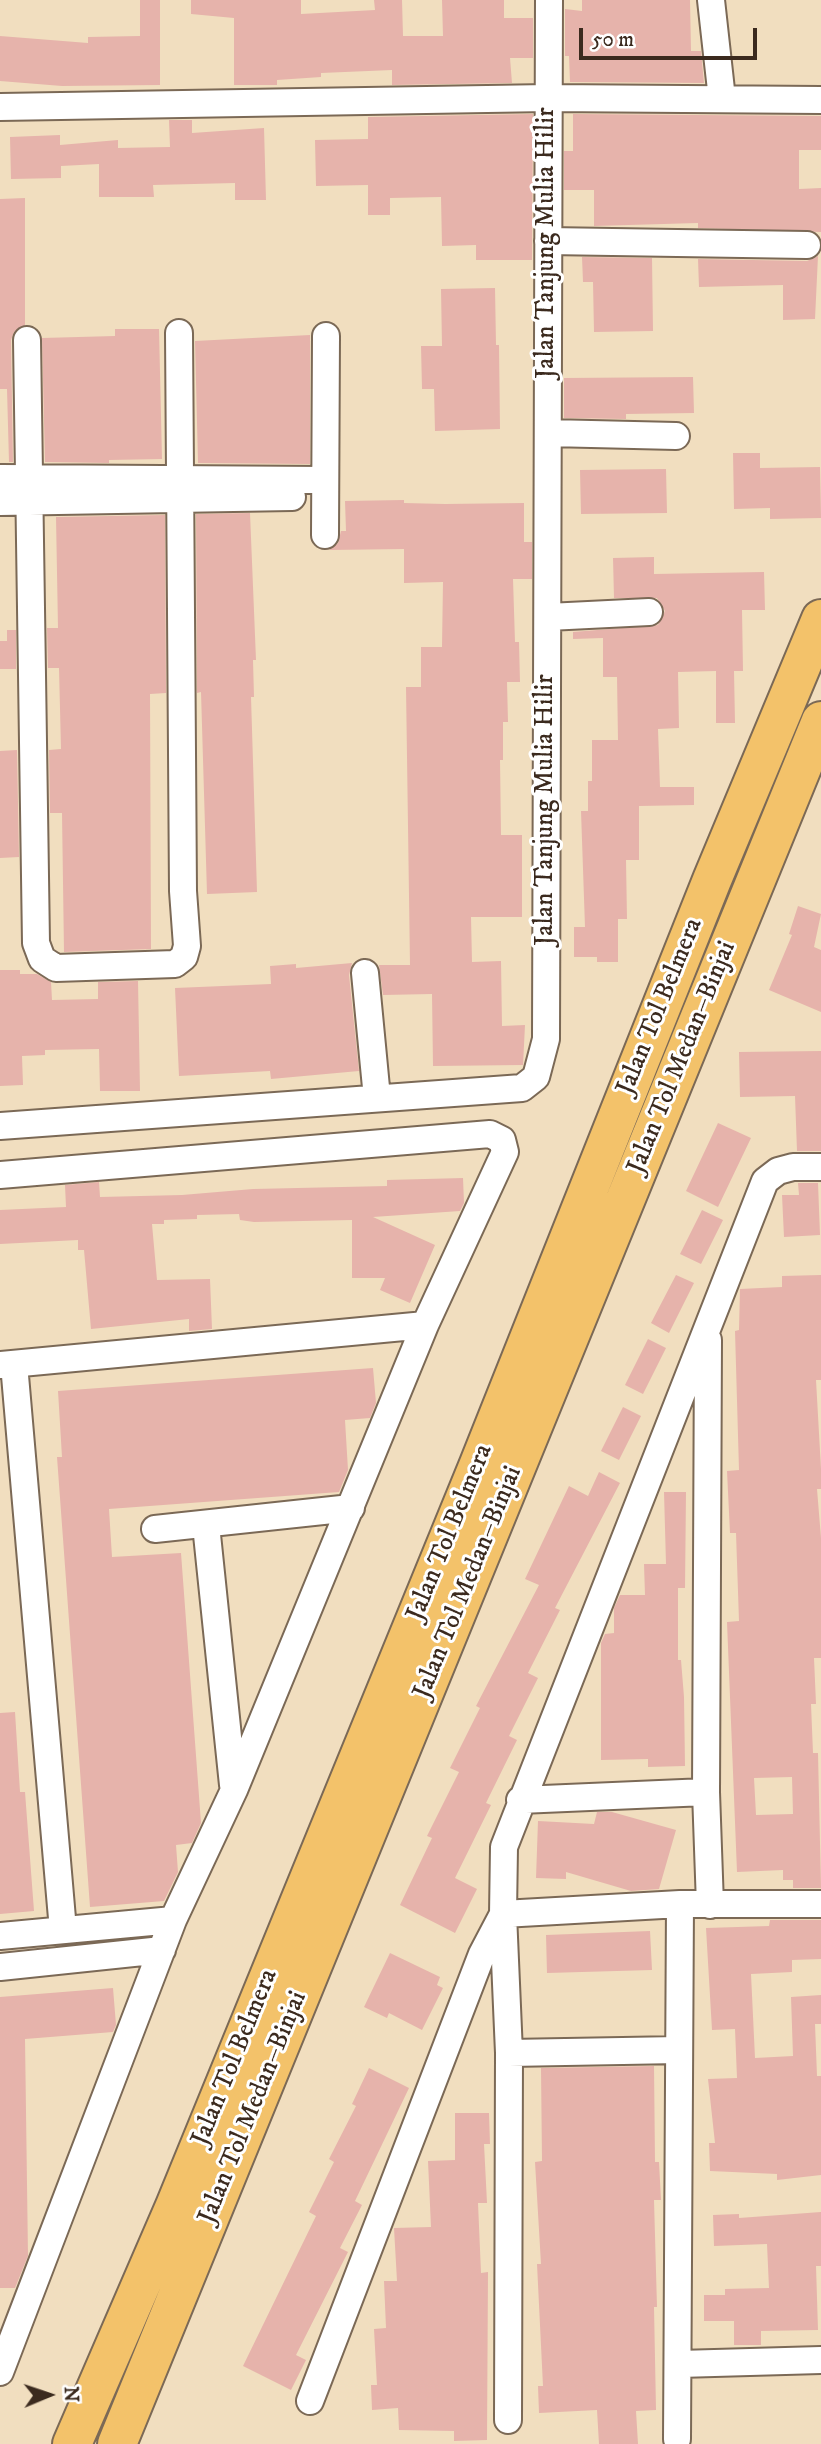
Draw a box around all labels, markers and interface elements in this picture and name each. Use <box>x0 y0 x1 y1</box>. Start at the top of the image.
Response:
scale bar <box>583 14 762 58</box>
text: 50 m <box>592 27 634 53</box>
street label: Jalan Tanjung Mulia Hilir <box>532 107 564 379</box>
street label: Jalan Tanjung Mulia Hilir <box>531 674 563 946</box>
street label: Jalan Tol Belmera <box>611 914 711 1100</box>
street label: Jalan Tol Medan–Binjai <box>622 937 744 1179</box>
street label: Jalan Tol Belmera <box>401 1440 501 1626</box>
street label: Jalan Tol Medan–Binjai <box>408 1462 530 1704</box>
street label: Jalan Tol Belmera <box>186 1965 286 2151</box>
street label: Jalan Tol Medan–Binjai <box>193 1987 315 2229</box>
north arrow <box>14 2360 84 2430</box>
text: N <box>59 2386 82 2402</box>

